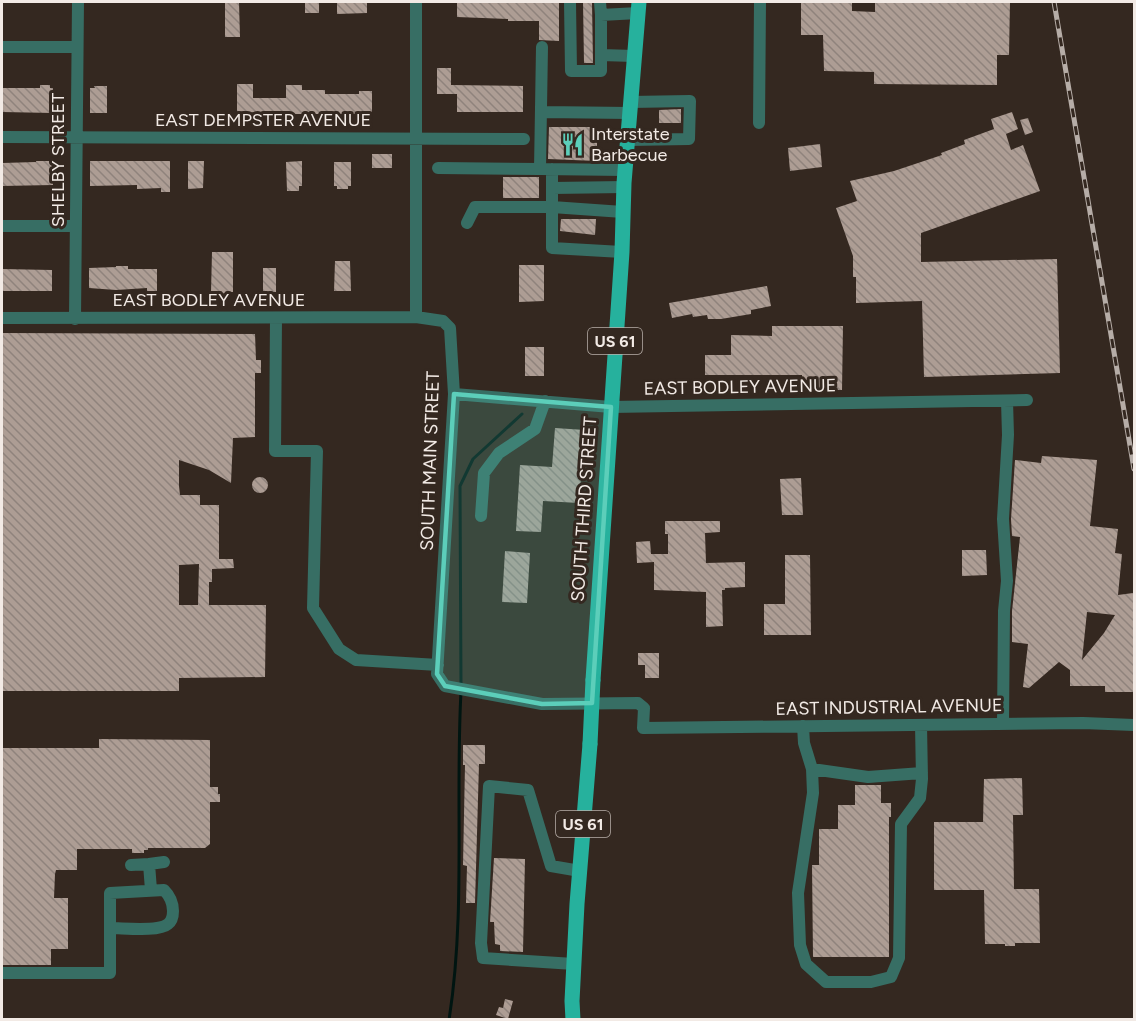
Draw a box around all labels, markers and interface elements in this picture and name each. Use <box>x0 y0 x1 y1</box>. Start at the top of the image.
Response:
street label: SHELBY STREET <box>47 93 69 227</box>
street label: EAST DEMPSTER AVENUE <box>155 109 371 131</box>
place label: Interstate Barbecue <box>591 123 670 166</box>
restaurant icon: Interstate Barbecue <box>560 131 586 157</box>
street label: EAST BODLEY AVENUE <box>113 289 305 311</box>
road number: US 61 <box>588 328 642 354</box>
street label: SOUTH MAIN STREET <box>416 371 444 551</box>
street label: EAST BODLEY AVENUE <box>643 374 837 400</box>
street label: SOUTH THIRD STREET <box>567 416 601 602</box>
street label: EAST INDUSTRIAL AVENUE <box>775 694 1003 720</box>
road number: US 61 <box>556 811 610 837</box>

